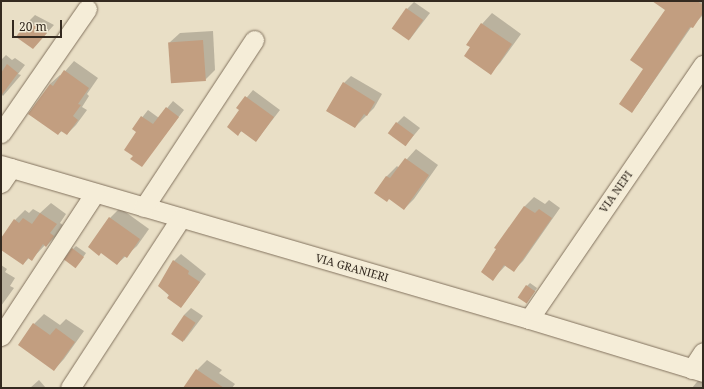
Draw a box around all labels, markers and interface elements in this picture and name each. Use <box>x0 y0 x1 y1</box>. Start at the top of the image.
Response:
scale bar <box>14 12 64 38</box>
text: 20 m <box>19 18 47 35</box>
street label: VIA NEPI <box>597 169 635 215</box>
street label: VIA GRANIERI <box>314 251 390 285</box>

